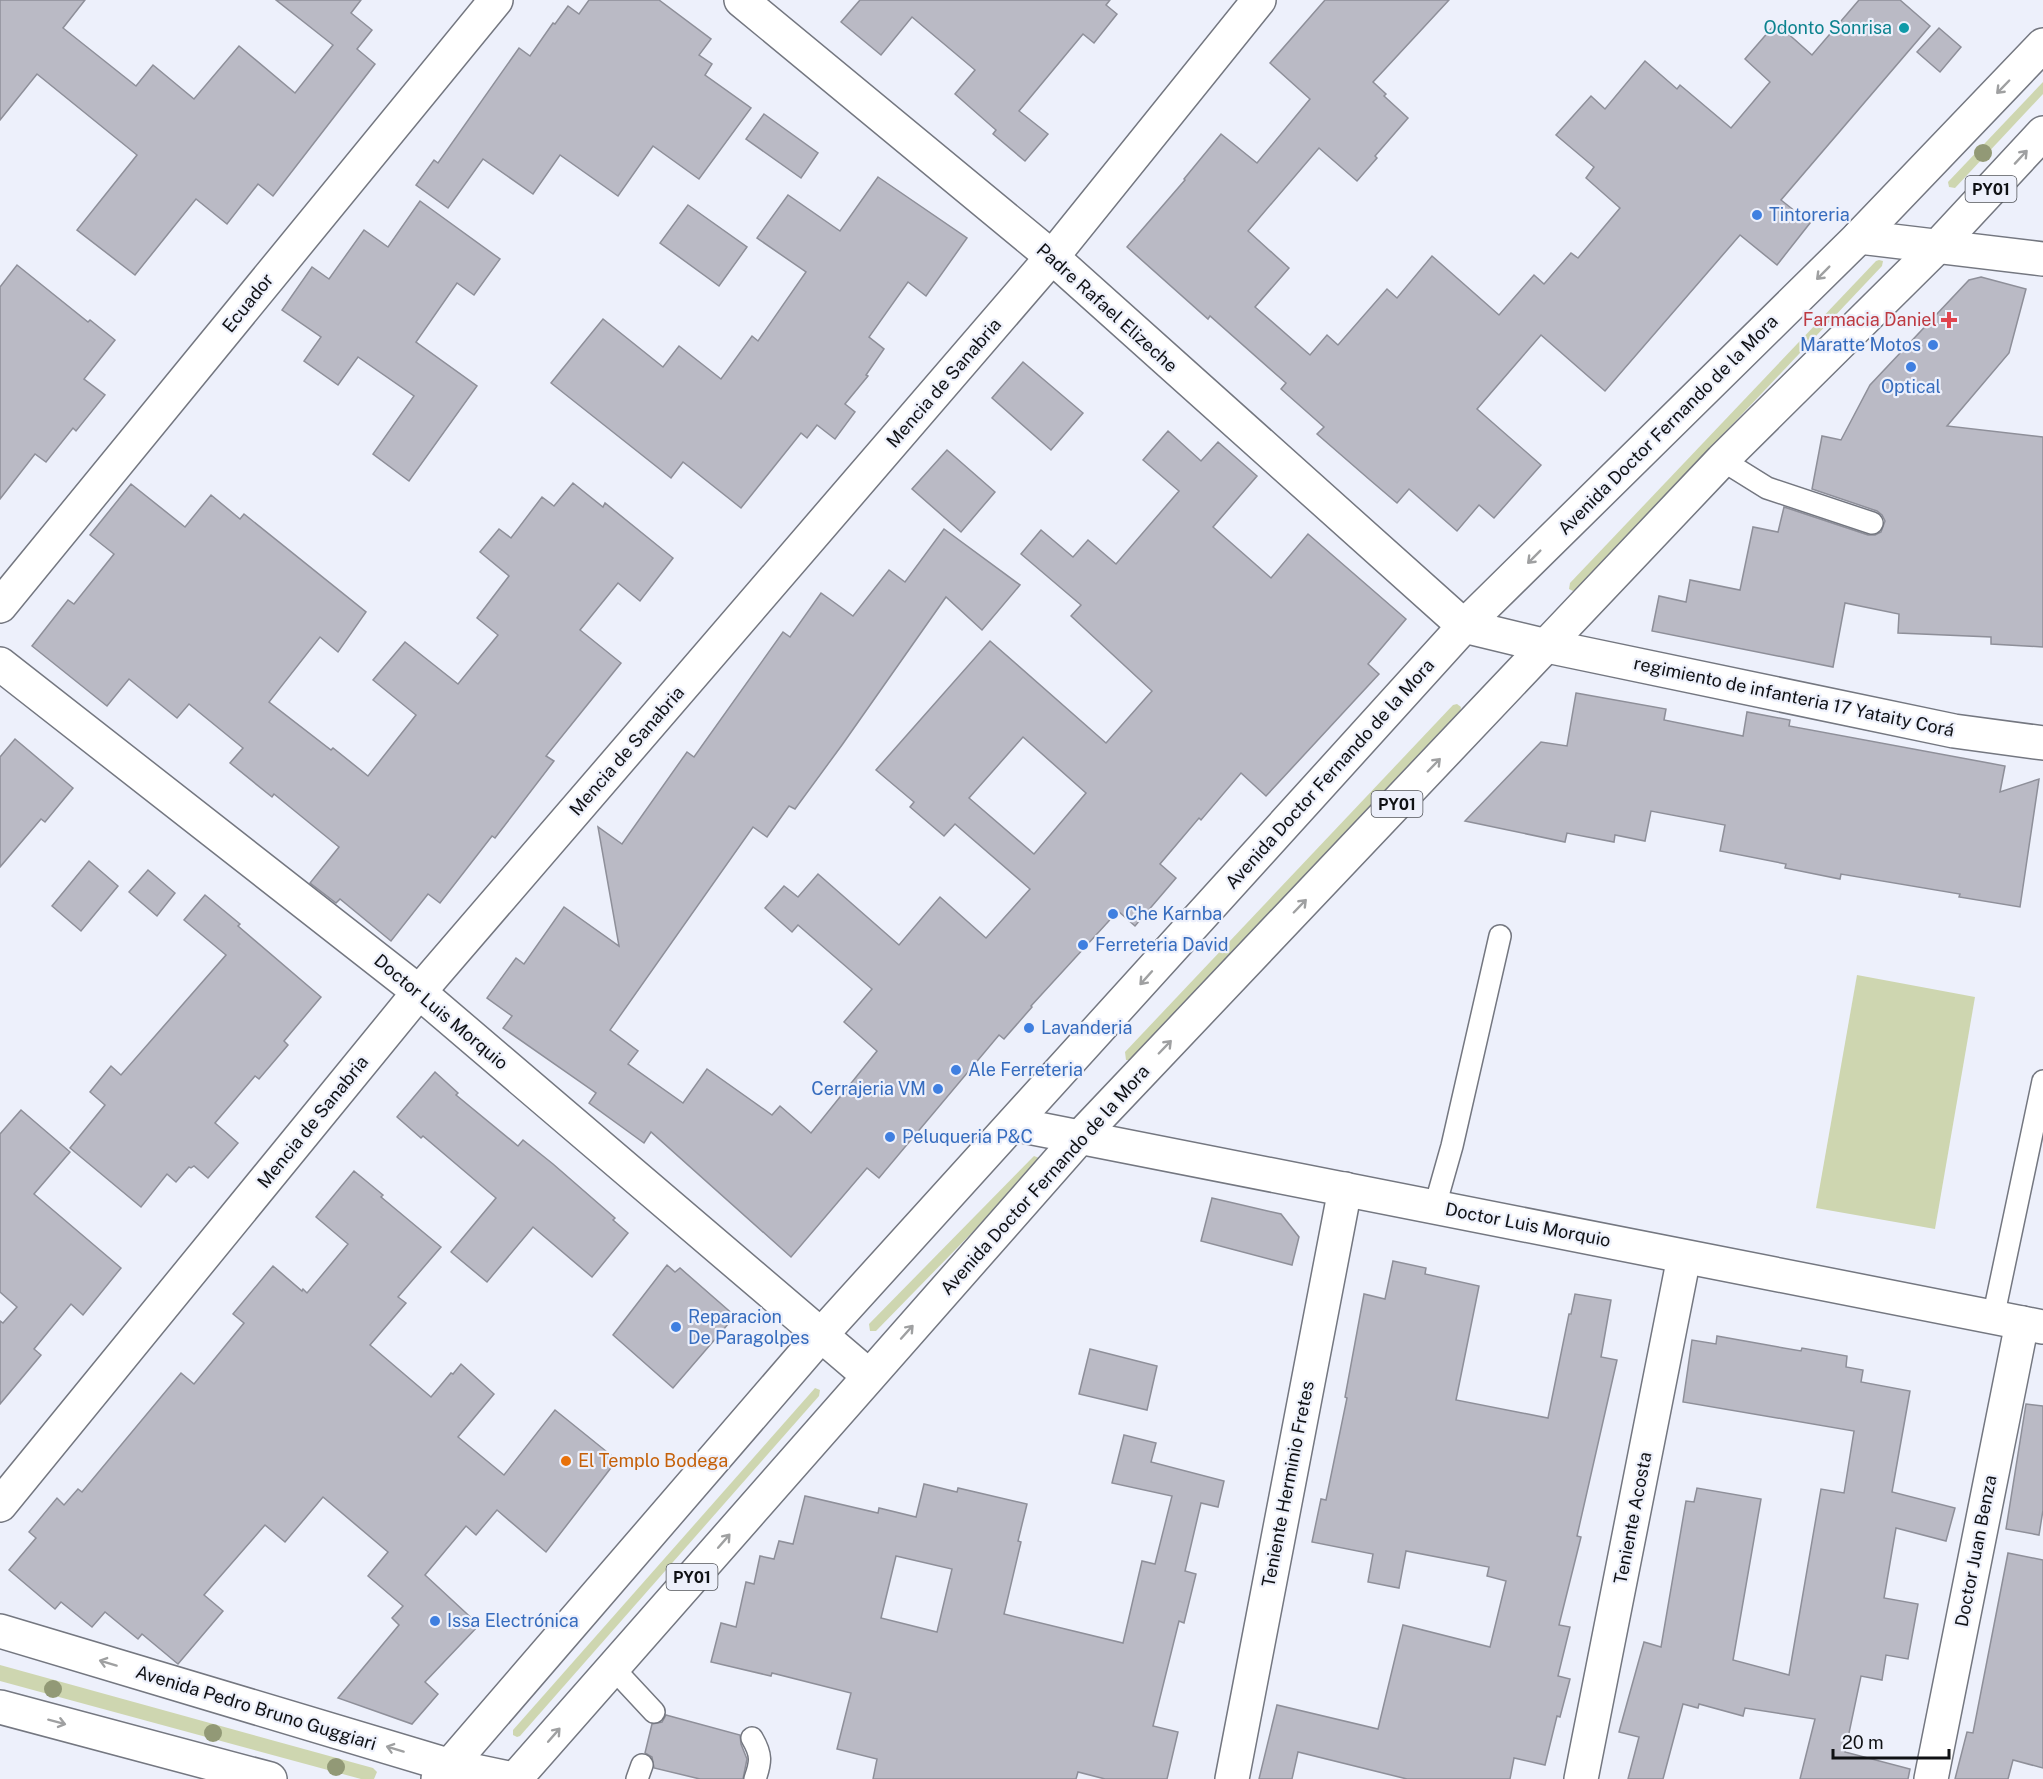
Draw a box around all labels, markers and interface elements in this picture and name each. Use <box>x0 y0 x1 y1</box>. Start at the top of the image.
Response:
place label: Odonto Sonrisa <box>1764 17 1892 38</box>
marker: Odonto Sonrisa <box>1897 21 1911 35</box>
one-way arrow <box>1995 80 2010 95</box>
one-way arrow <box>2014 149 2028 164</box>
road number: PY01 <box>1966 176 2016 202</box>
place label: Tintoreria <box>1769 204 1850 225</box>
marker: Tintoreria <box>1750 208 1764 222</box>
street label: Padre Rafael Elizeche <box>1033 239 1182 376</box>
one-way arrow <box>1815 265 1830 280</box>
street label: Ecuador <box>218 269 278 336</box>
place label: Farmacia Daniel <box>1803 309 1937 330</box>
street label: Avenida Doctor Fernando de la Mora <box>1553 310 1782 539</box>
marker: Farmacia Daniel <box>1942 313 1956 327</box>
street label: Mencia de Sanabria <box>882 314 1005 452</box>
place label: Maratte Motos <box>1800 334 1921 355</box>
marker: Maratte Motos <box>1926 338 1940 352</box>
marker: Optical <box>1904 360 1918 374</box>
place label: Optical <box>1881 376 1941 397</box>
one-way arrow <box>1527 549 1542 564</box>
street label: regimiento de infanteria 17 Yataity Corá <box>1632 652 1956 741</box>
street label: Avenida Doctor Fernando de la Mora <box>1221 654 1438 893</box>
street label: Mencia de Sanabria <box>565 682 688 820</box>
one-way arrow <box>1427 757 1441 772</box>
road number: PY01 <box>1372 791 1422 817</box>
one-way arrow <box>1292 899 1306 914</box>
place label: Che Karnba <box>1125 903 1222 924</box>
marker: Che Karnba <box>1106 907 1120 921</box>
place label: Ferreteria David <box>1095 934 1229 955</box>
marker: Ferreteria David <box>1076 938 1090 952</box>
street label: Doctor Luis Morquio <box>370 950 512 1074</box>
one-way arrow <box>1139 970 1153 985</box>
place label: Lavanderia <box>1041 1017 1132 1038</box>
marker: Lavanderia <box>1022 1021 1036 1035</box>
one-way arrow <box>1158 1040 1173 1055</box>
street label: Mencia de Sanabria <box>253 1051 372 1192</box>
place label: Ale Ferreteria <box>968 1059 1083 1080</box>
street label: Avenida Doctor Fernando de la Mora <box>936 1060 1153 1299</box>
marker: Ale Ferreteria <box>949 1063 963 1077</box>
place label: Cerrajeria VM <box>811 1078 926 1099</box>
marker: Cerrajeria VM <box>931 1082 945 1096</box>
place label: Peluqueria P&C <box>902 1126 1033 1147</box>
marker: Peluqueria P&C <box>883 1130 897 1144</box>
street label: Doctor Luis Morquio <box>1444 1198 1613 1251</box>
place label: Reparacion De Paragolpes <box>688 1306 809 1348</box>
marker: Reparacion De Paragolpes <box>669 1320 683 1334</box>
one-way arrow <box>901 1324 914 1340</box>
street label: Teniente Herminio Fretes <box>1257 1379 1318 1589</box>
place label: El Templo Bodega <box>578 1450 728 1471</box>
street label: Teniente Acosta <box>1609 1450 1656 1586</box>
marker: El Templo Bodega <box>559 1454 573 1468</box>
street label: Doctor Juan Benza <box>1951 1473 2001 1628</box>
one-way arrow <box>717 1534 731 1549</box>
road number: PY01 <box>666 1564 718 1590</box>
place label: Issa Electrónica <box>447 1610 579 1631</box>
marker: Issa Electrónica <box>428 1614 442 1628</box>
one-way arrow <box>99 1657 118 1668</box>
street label: Avenida Pedro Bruno Guggiari <box>133 1661 379 1754</box>
one-way arrow <box>47 1717 66 1729</box>
scale bar <box>1833 1722 1948 1760</box>
one-way arrow <box>547 1728 561 1743</box>
text: 20 m <box>1842 1732 1884 1753</box>
one-way arrow <box>386 1743 405 1754</box>

